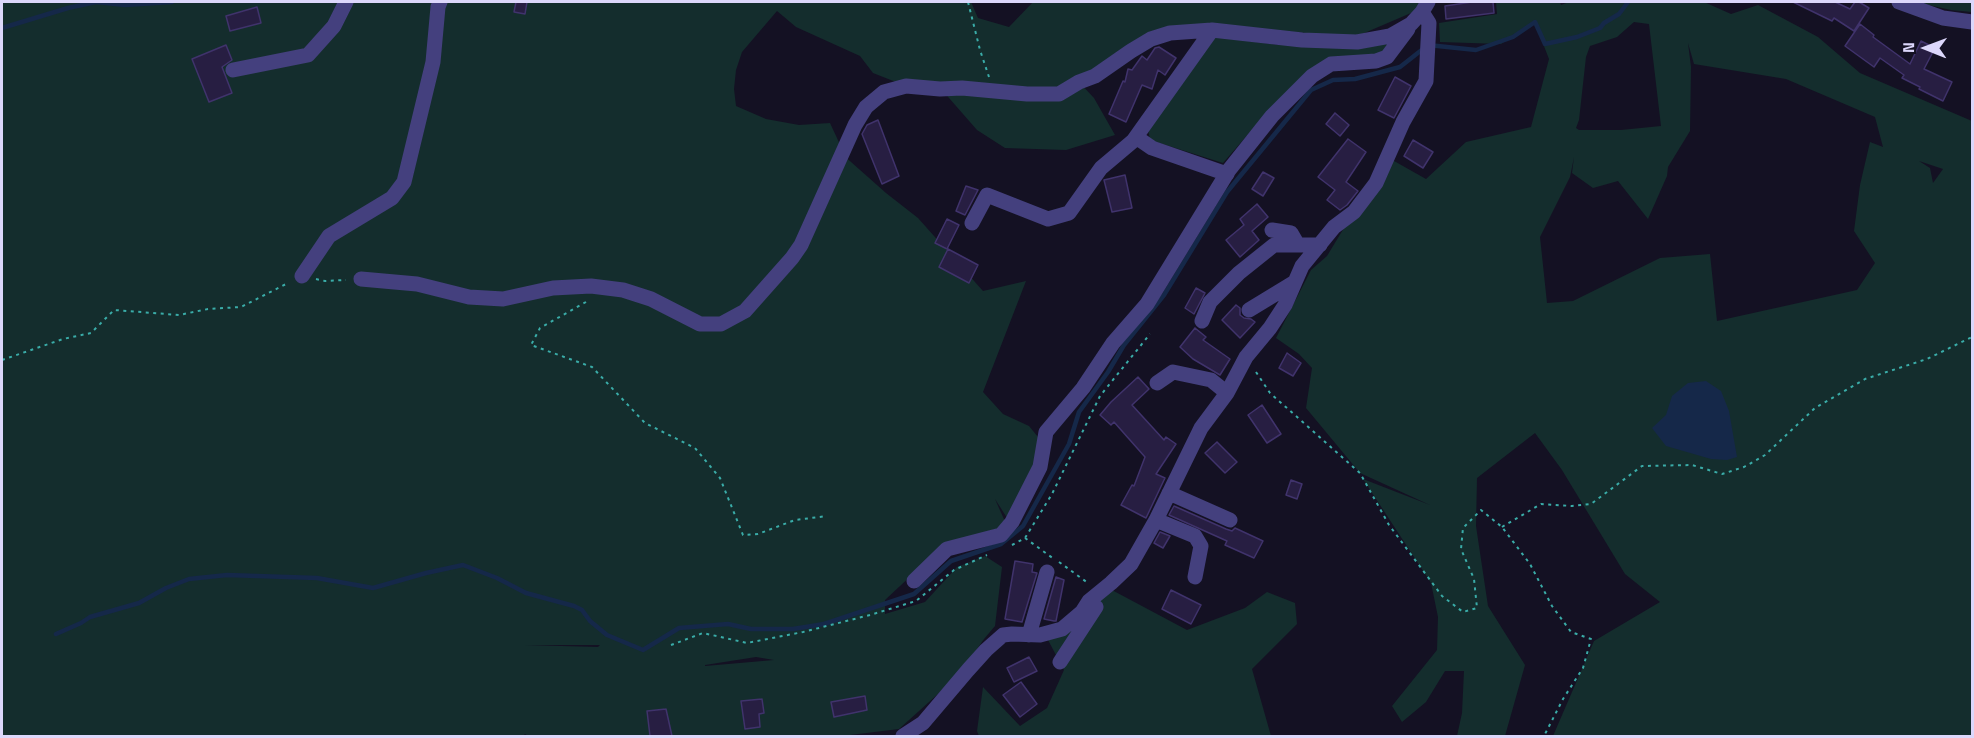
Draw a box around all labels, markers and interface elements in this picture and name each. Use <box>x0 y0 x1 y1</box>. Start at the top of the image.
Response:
north arrow <box>1896 18 1956 78</box>
text: N <box>1896 42 1920 53</box>

